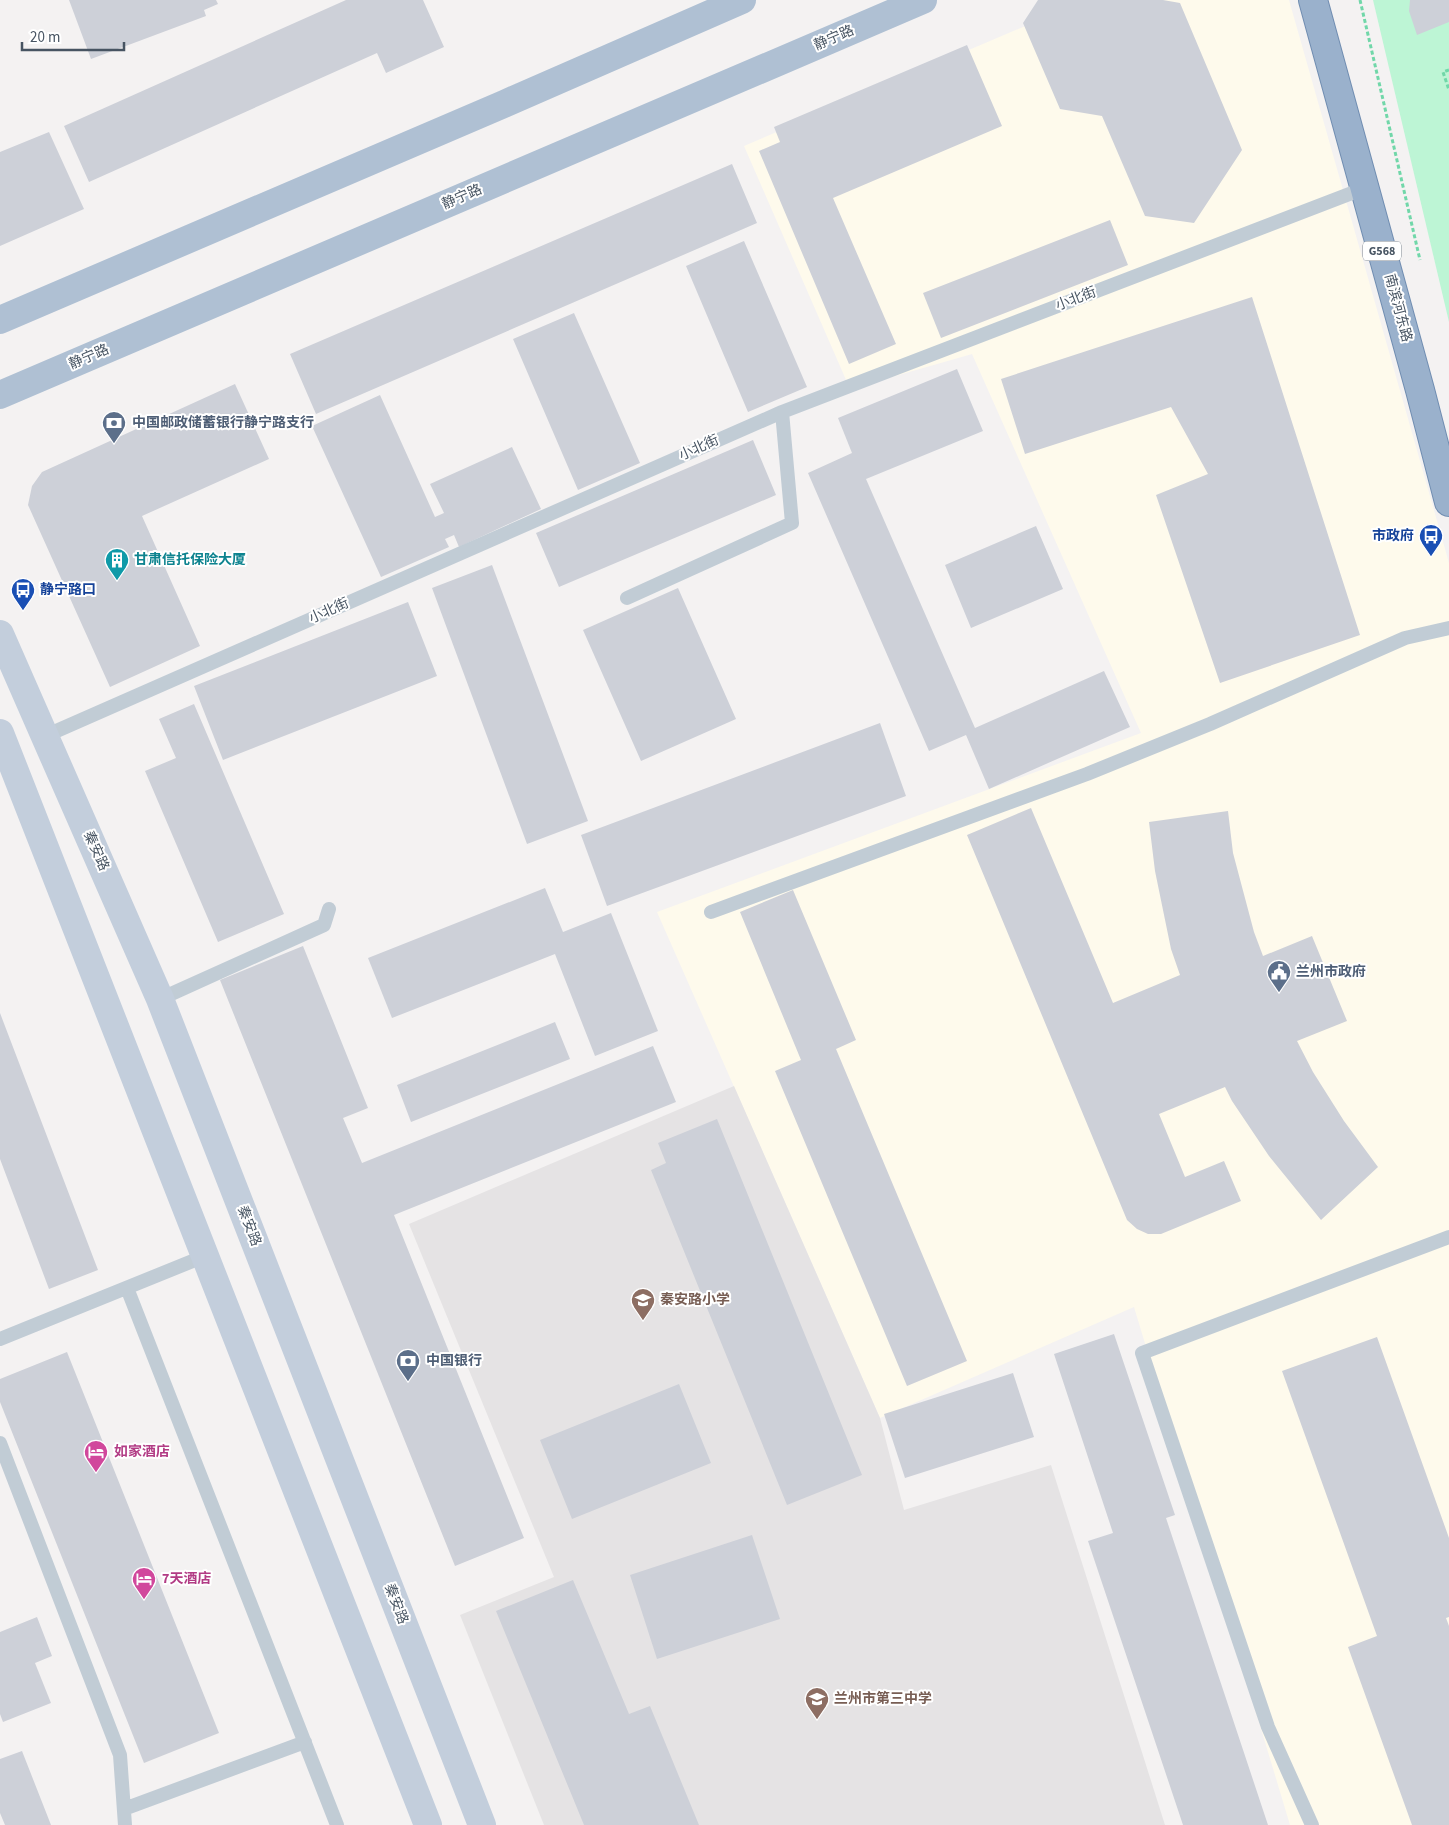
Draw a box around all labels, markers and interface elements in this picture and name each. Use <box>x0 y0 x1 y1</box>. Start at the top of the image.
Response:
scale bar <box>22 20 125 52</box>
street label: 静宁路 <box>811 21 857 55</box>
text: 20 m <box>30 27 60 48</box>
street label: 静宁路 <box>439 180 485 214</box>
road number: G568 <box>1363 242 1401 260</box>
street label: 南滨河东路 <box>1379 272 1417 344</box>
street label: 小北街 <box>1053 282 1099 316</box>
street label: 静宁路 <box>66 340 112 374</box>
bank icon: 中国邮政储蓄银行静宁路支行 <box>101 410 127 444</box>
place label: 中国邮政储蓄银行静宁路支行 <box>132 413 314 433</box>
street label: 小北街 <box>676 430 722 466</box>
bus stop icon: 市政府 <box>1418 523 1444 557</box>
place label: 市政府 <box>1372 526 1414 546</box>
building icon: 甘肃信托保险大厦 <box>104 547 130 581</box>
place label: 甘肃信托保险大厦 <box>134 550 246 570</box>
bus stop icon: 静宁路口 <box>10 577 36 611</box>
place label: 静宁路口 <box>40 580 96 600</box>
street label: 小北街 <box>306 593 352 629</box>
street label: 秦安路 <box>78 828 114 874</box>
public building icon: 兰州市政府 <box>1266 959 1292 993</box>
place label: 兰州市政府 <box>1296 962 1366 982</box>
street label: 秦安路 <box>232 1203 266 1249</box>
school or university icon: 秦安路小学 <box>630 1287 656 1321</box>
place label: 秦安路小学 <box>660 1290 730 1310</box>
bank icon: 中国银行 <box>395 1348 421 1382</box>
place label: 中国银行 <box>426 1351 482 1371</box>
hotel icon: 如家酒店 <box>83 1439 109 1473</box>
place label: 如家酒店 <box>114 1442 170 1462</box>
hotel icon: 7天酒店 <box>131 1566 157 1600</box>
place label: 7天酒店 <box>162 1569 211 1589</box>
street label: 秦安路 <box>379 1581 413 1627</box>
school or university icon: 兰州市第三中学 <box>804 1686 830 1720</box>
place label: 兰州市第三中学 <box>834 1689 932 1709</box>

